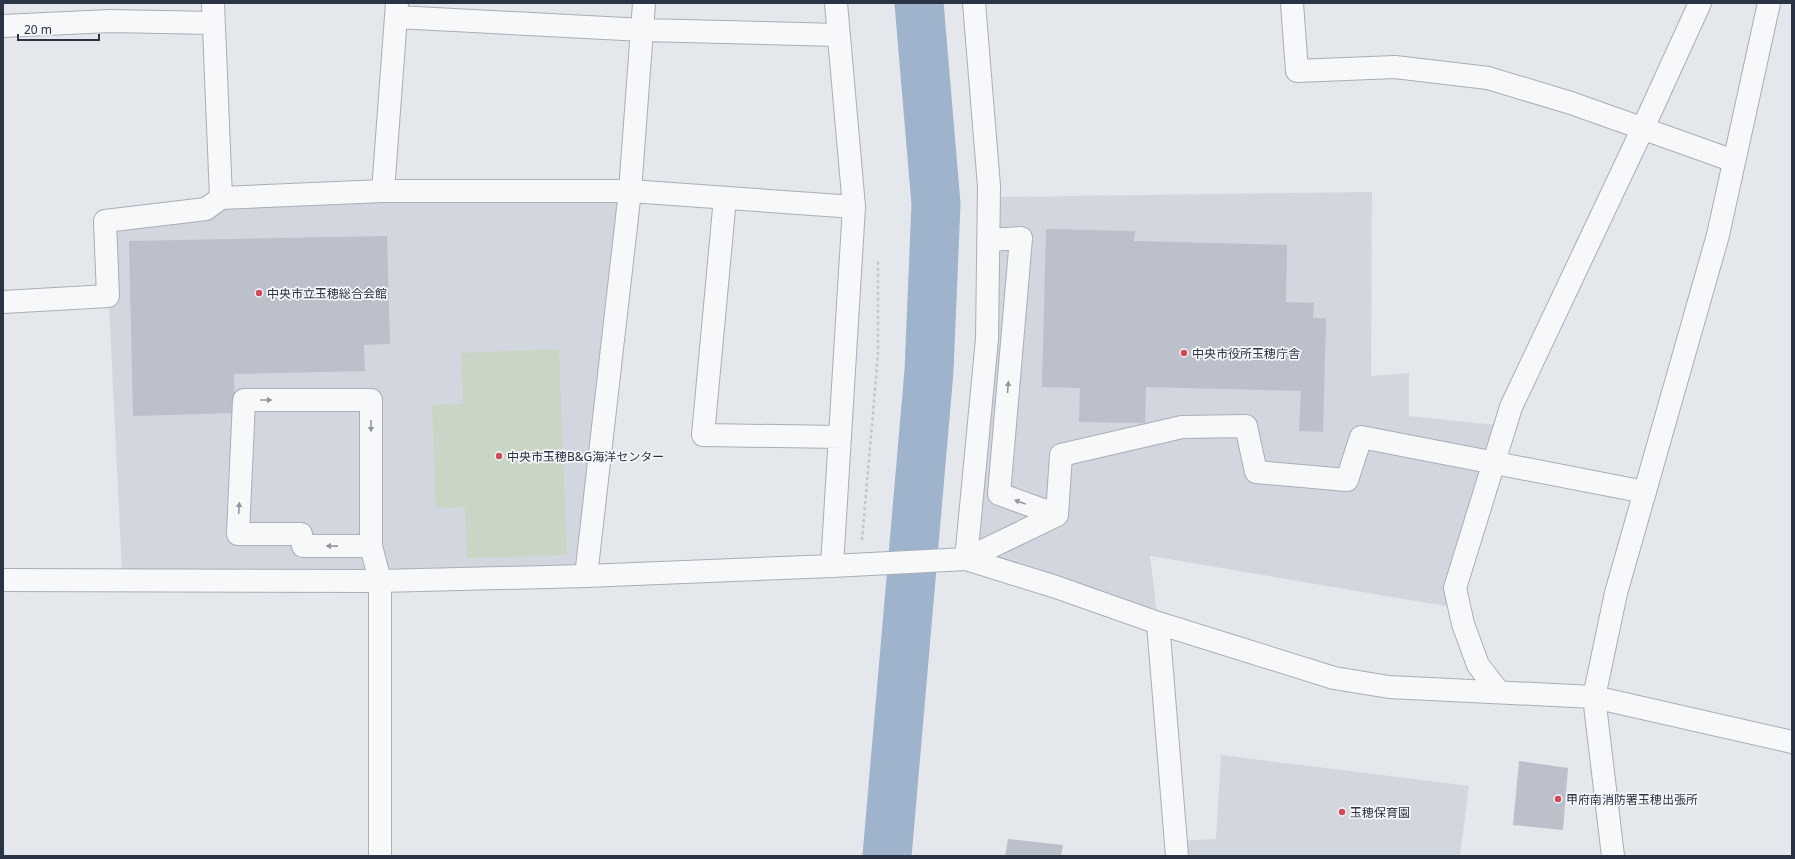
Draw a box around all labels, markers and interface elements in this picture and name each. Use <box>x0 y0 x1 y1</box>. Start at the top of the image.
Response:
scale bar <box>18 16 99 42</box>
text: 20 m <box>24 21 52 38</box>
place label: 中央市立玉穂総合会館 <box>267 285 387 302</box>
marker: 中央市立玉穂総合会館 <box>254 288 264 298</box>
place label: 中央市役所玉穂庁舎 <box>1192 345 1300 362</box>
marker: 中央市役所玉穂庁舎 <box>1179 348 1189 358</box>
one-way arrow <box>1005 381 1012 393</box>
one-way arrow <box>260 397 273 403</box>
one-way arrow <box>368 420 374 433</box>
place label: 中央市玉穂B&G海洋センター <box>507 448 664 465</box>
marker: 中央市玉穂B&G海洋センター <box>494 451 504 461</box>
one-way arrow <box>1014 498 1026 504</box>
one-way arrow <box>236 502 243 514</box>
one-way arrow <box>325 543 338 549</box>
place label: 甲府南消防署玉穂出張所 <box>1566 791 1698 808</box>
marker: 甲府南消防署玉穂出張所 <box>1553 794 1563 804</box>
place label: 玉穂保育園 <box>1350 804 1410 821</box>
marker: 玉穂保育園 <box>1337 807 1347 817</box>

